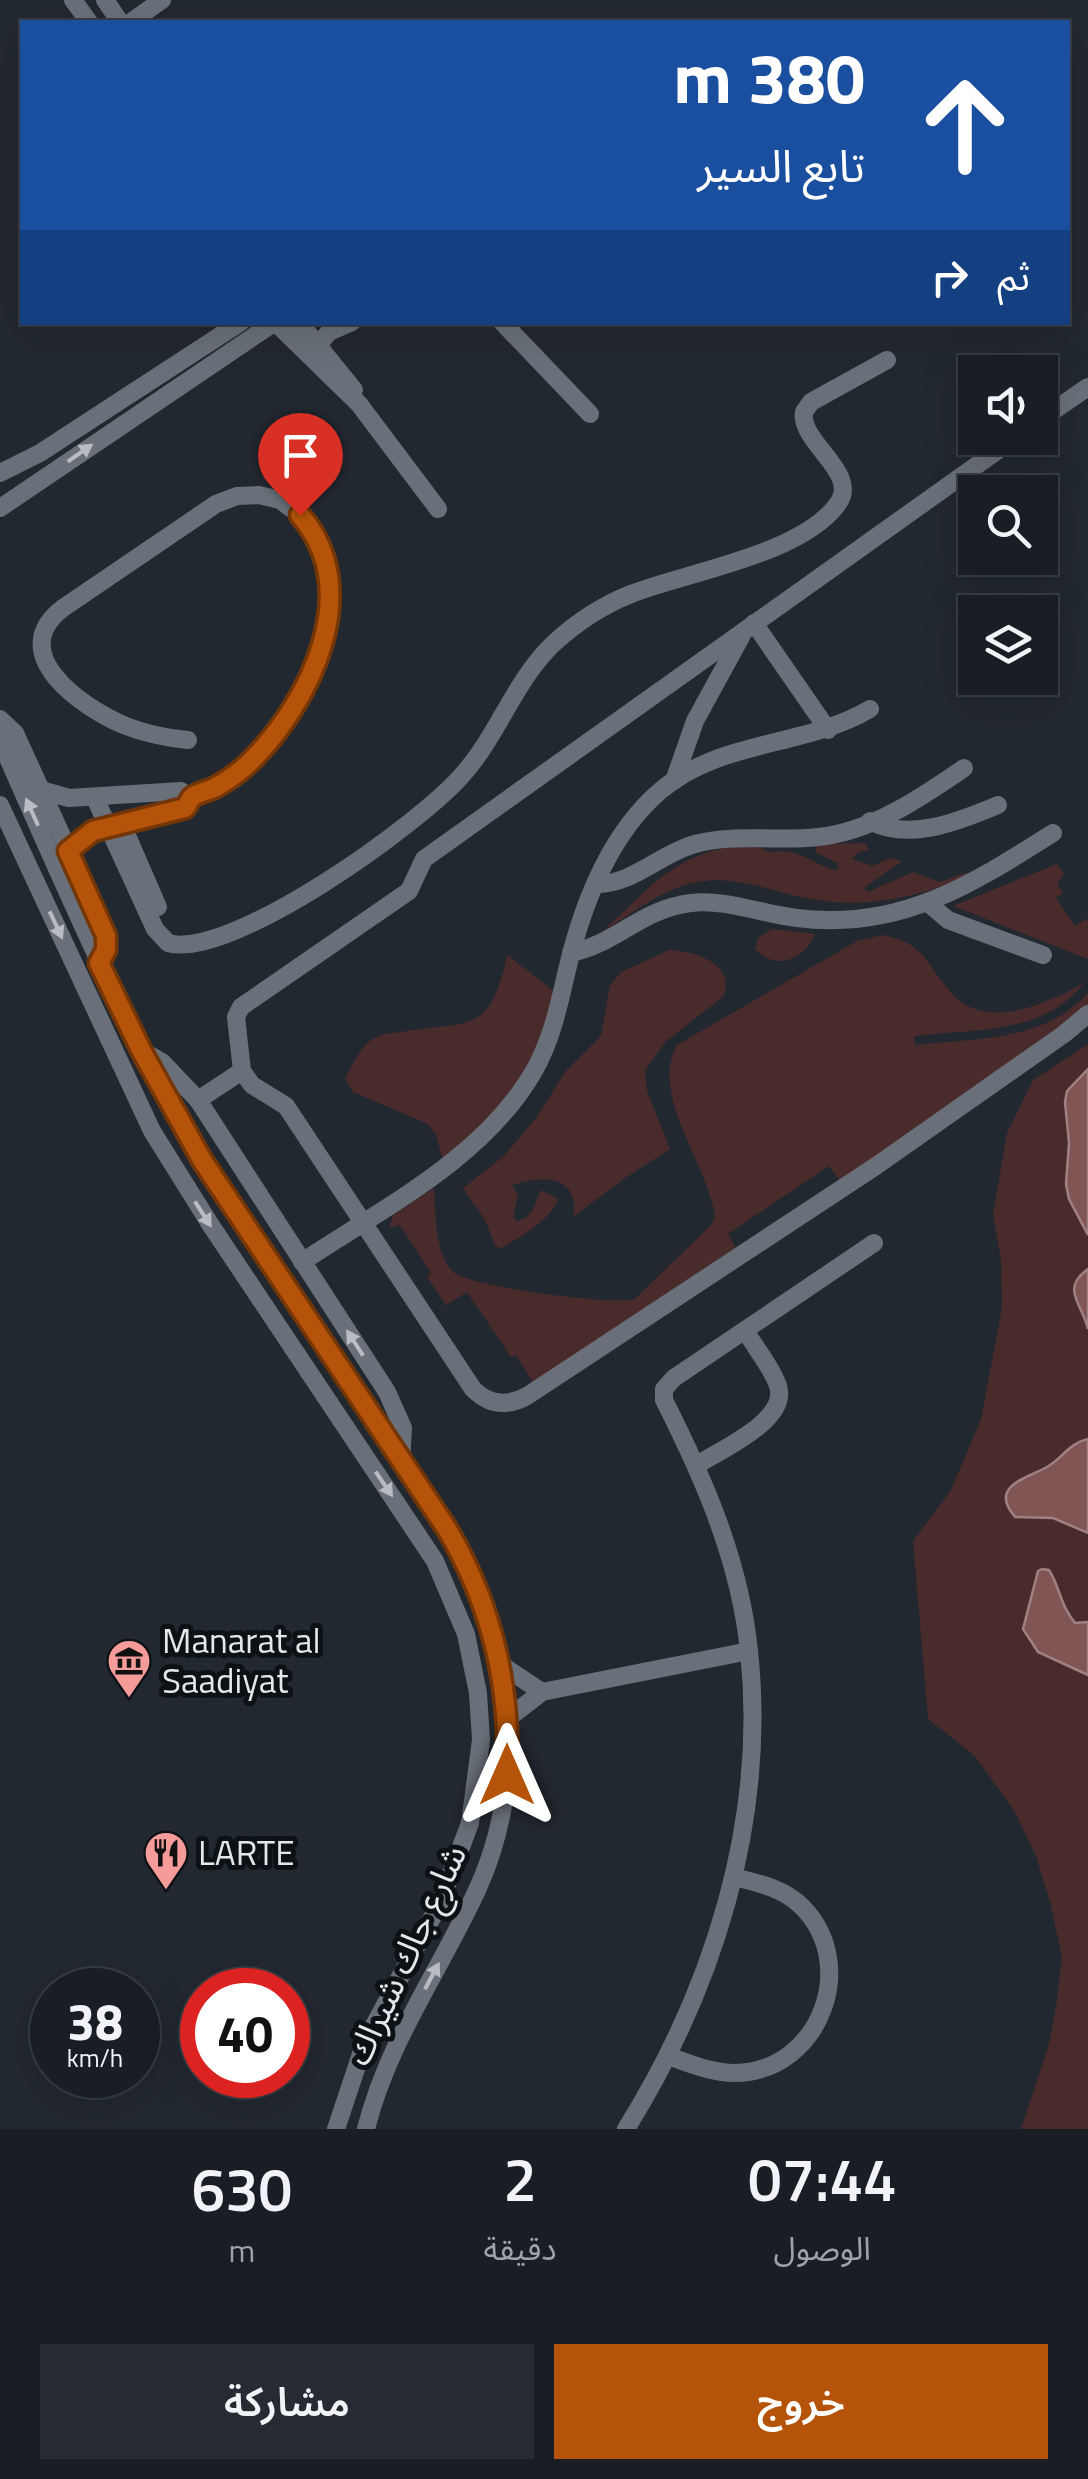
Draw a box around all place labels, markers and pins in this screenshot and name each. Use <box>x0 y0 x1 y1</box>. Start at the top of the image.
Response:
pin <box>258 413 343 516</box>
place label: Manarat al Saadiyat <box>162 1613 321 1707</box>
museum icon: Manarat al Saadiyat <box>106 1638 152 1699</box>
place label: LARTE <box>198 1825 295 1879</box>
restaurant icon: LARTE <box>143 1830 189 1891</box>

